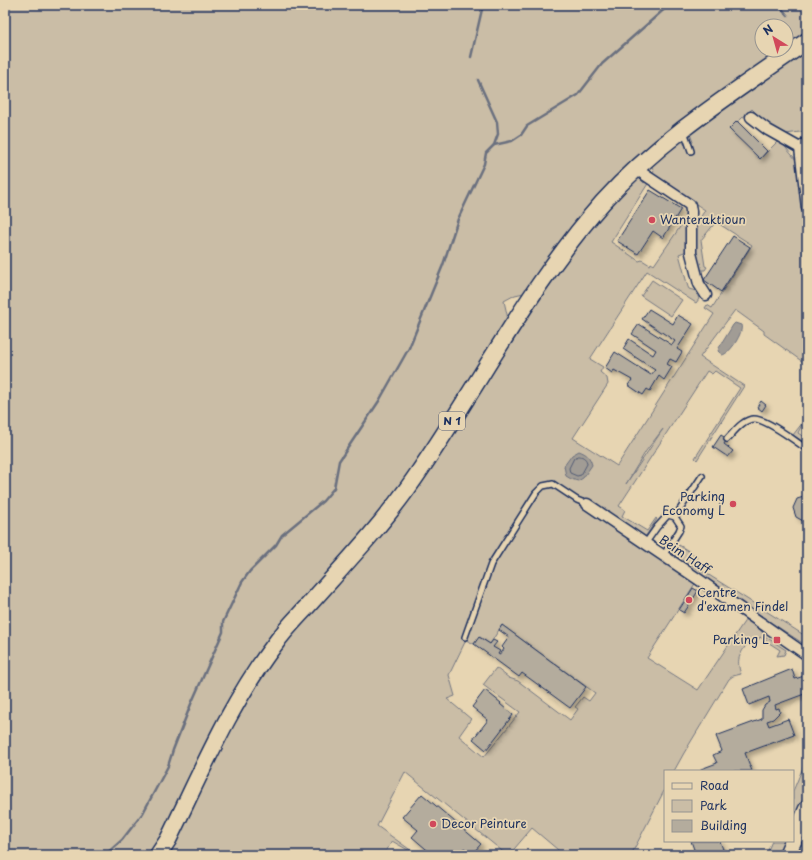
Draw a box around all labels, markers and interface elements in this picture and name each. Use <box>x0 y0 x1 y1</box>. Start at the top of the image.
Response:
north arrow <box>754 18 794 58</box>
text: N <box>759 20 777 39</box>
place label: Wanteraktioun <box>660 210 746 228</box>
marker: Wanteraktioun <box>647 215 657 225</box>
road number: N 1 <box>439 412 465 430</box>
place label: Parking Economy L <box>662 487 725 519</box>
marker: Parking Economy L <box>728 499 738 509</box>
street label: Beim Haff <box>656 530 716 579</box>
place label: Centre d'examen Findel <box>697 583 788 615</box>
marker: Centre d'examen Findel <box>684 595 694 605</box>
place label: Parking L <box>713 630 769 648</box>
marker: Parking L <box>772 635 782 645</box>
legend <box>664 770 794 842</box>
text: Road <box>700 776 729 794</box>
text: Park <box>700 796 727 814</box>
place label: Decor Peinture <box>441 814 527 832</box>
text: Building <box>700 816 747 834</box>
marker: Decor Peinture <box>428 819 438 829</box>

